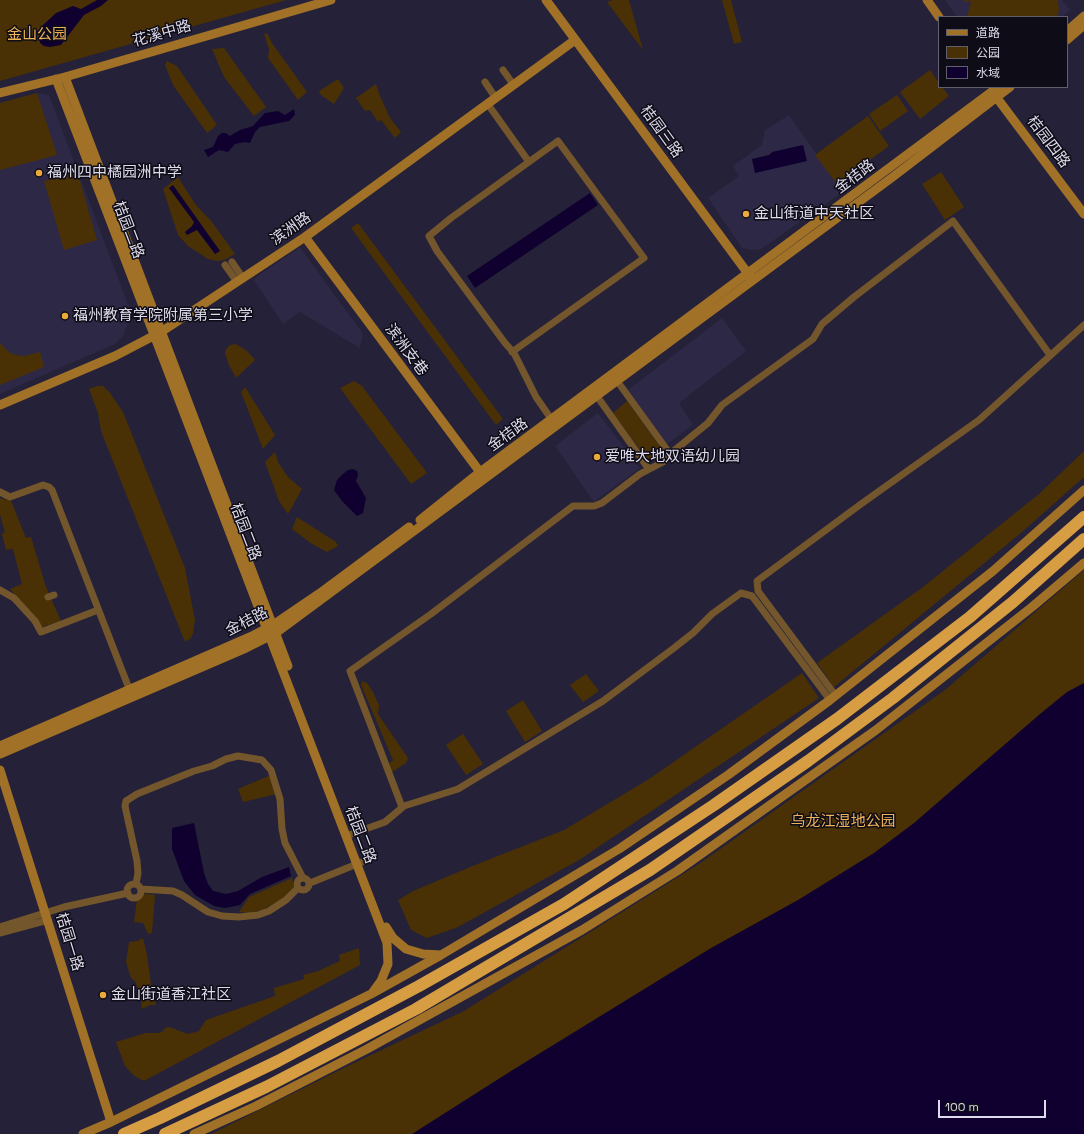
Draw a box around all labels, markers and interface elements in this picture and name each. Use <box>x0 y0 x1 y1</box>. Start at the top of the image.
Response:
legend <box>938 16 1068 88</box>
street label: 花溪中路 <box>131 17 193 51</box>
text: 道路 <box>976 25 1000 41</box>
park label: 金山公园 <box>7 26 67 44</box>
text: 公园 <box>976 45 1000 61</box>
text: 水域 <box>976 65 1000 81</box>
street label: 桔园三路 <box>636 102 686 162</box>
street label: 桔园四路 <box>1023 113 1073 171</box>
street label: 金桔路 <box>832 156 878 198</box>
place label: 福州四中橘园洲中学 <box>47 164 182 182</box>
marker: 福州四中橘园洲中学 <box>34 168 44 178</box>
street label: 桔园二路 <box>109 199 147 261</box>
place label: 金山街道中天社区 <box>754 205 874 223</box>
street label: 滨洲路 <box>267 209 315 249</box>
marker: 金山街道中天社区 <box>741 209 751 219</box>
place label: 福州教育学院附属第三小学 <box>73 307 253 325</box>
marker: 福州教育学院附属第三小学 <box>60 311 70 321</box>
street label: 滨洲支巷 <box>381 321 431 379</box>
street label: 金桔路 <box>485 414 531 456</box>
place label: 爱唯大地双语幼儿园 <box>605 448 740 466</box>
marker: 爱唯大地双语幼儿园 <box>592 452 602 462</box>
street label: 桔园二路 <box>226 501 264 563</box>
street label: 金桔路 <box>223 604 271 640</box>
street label: 桔园二路 <box>341 804 379 866</box>
park label: 乌龙江湿地公园 <box>791 813 895 831</box>
street label: 桔园一路 <box>52 911 86 973</box>
place label: 金山街道香江社区 <box>111 986 231 1004</box>
marker: 金山街道香江社区 <box>98 990 108 1000</box>
scale bar <box>940 1092 1048 1118</box>
text: 100 m <box>945 1099 979 1115</box>

